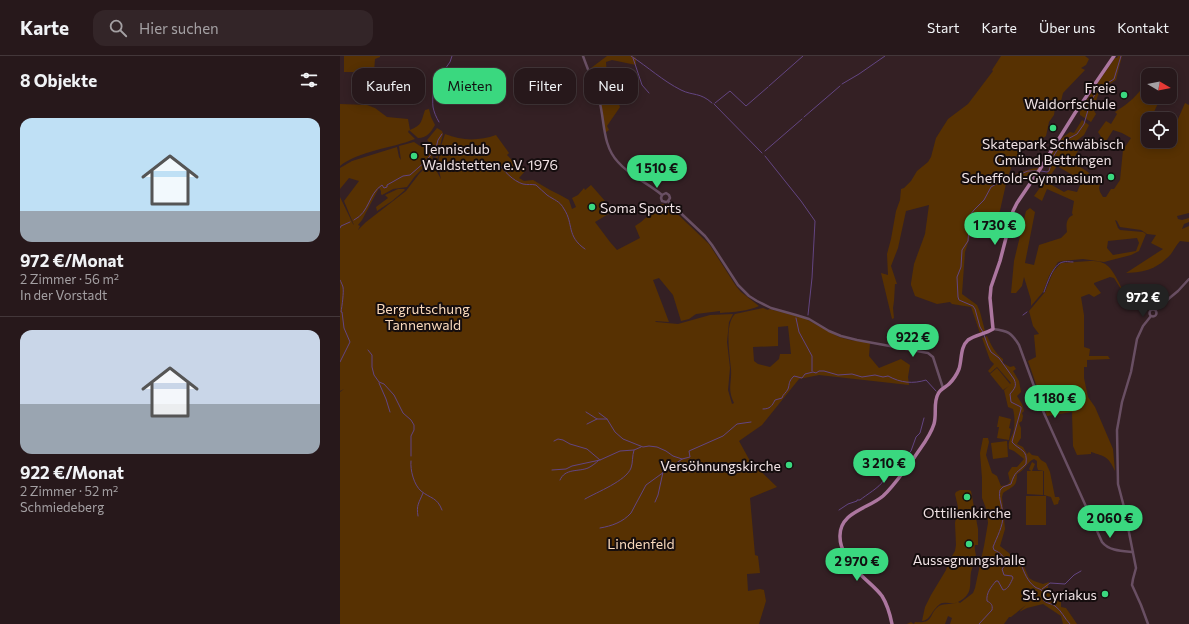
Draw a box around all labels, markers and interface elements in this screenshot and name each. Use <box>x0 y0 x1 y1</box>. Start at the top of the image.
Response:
search box <box>93 10 373 46</box>
text: Karte <box>20 16 69 39</box>
icon: search <box>107 17 129 39</box>
text: Hier suchen <box>139 19 219 37</box>
text: Start <box>927 19 960 36</box>
text: Karte <box>982 19 1017 36</box>
text: Über uns <box>1039 19 1095 36</box>
text: Kontakt <box>1117 19 1169 36</box>
chip: Kaufen <box>352 68 425 104</box>
chip: Mieten <box>433 68 506 104</box>
chip: Filter <box>514 68 576 104</box>
chip: Neu <box>584 68 638 104</box>
north arrow <box>1141 68 1177 104</box>
map controls <box>1141 68 1177 148</box>
icon: filters <box>298 69 320 91</box>
text: 8 Objekte <box>20 70 97 91</box>
place label: Freie Waldorfschule <box>1024 79 1116 112</box>
marker: Freie Waldorfschule <box>1119 90 1129 100</box>
button: locate <box>1141 112 1177 148</box>
marker: Skatepark Schwäbisch Gmünd Bettringen <box>1048 123 1058 133</box>
place label: Skatepark Schwäbisch Gmünd Bettringen <box>982 135 1124 168</box>
place label: Tennisclub Waldstetten e.V. 1976 <box>422 140 558 173</box>
icon: home <box>134 144 206 216</box>
marker: Tennisclub Waldstetten e.V. 1976 <box>409 151 419 161</box>
pin: 1 510 € <box>620 155 694 189</box>
text: 1 510 € <box>636 160 678 176</box>
place label: Scheffold-Gymnasium <box>961 169 1103 186</box>
marker: Scheffold-Gymnasium <box>1106 172 1116 182</box>
place label: Soma Sports <box>600 199 681 216</box>
marker: Soma Sports <box>587 202 597 212</box>
pin: 1 730 € <box>958 212 1032 246</box>
text: 1 730 € <box>973 217 1017 233</box>
text: 972 €/Monat <box>20 250 124 271</box>
text: 2 Zimmer · 56 m² <box>20 271 119 287</box>
pin: 972 € <box>1115 284 1171 318</box>
text: In der Vorstadt <box>20 287 107 303</box>
text: 972 € <box>1126 289 1160 305</box>
park label: Bergrutschung Tannenwald <box>376 300 470 333</box>
pin: 922 € <box>885 324 941 358</box>
text: 922 € <box>896 329 930 345</box>
icon: home <box>134 356 206 428</box>
pin: 1 180 € <box>1018 385 1092 419</box>
text: 1 180 € <box>1034 390 1076 406</box>
pin: 3 210 € <box>847 450 921 484</box>
text: 3 210 € <box>862 455 906 471</box>
place label: Versöhnungskirche <box>660 457 781 474</box>
marker: Versöhnungskirche <box>784 460 794 470</box>
text: 922 €/Monat <box>20 462 124 483</box>
text: 2 Zimmer · 52 m² <box>20 483 118 499</box>
marker: Ottilienkirche <box>962 492 972 502</box>
text: Schmiedeberg <box>20 499 104 515</box>
place label: Ottilienkirche <box>923 504 1011 521</box>
pin: 2 060 € <box>1073 505 1147 539</box>
text: 2 060 € <box>1087 510 1133 526</box>
park label: Lindenfeld <box>607 535 675 552</box>
marker: Aussegnungshalle <box>964 539 974 549</box>
pin: 2 970 € <box>820 548 894 582</box>
place label: Aussegnungshalle <box>913 551 1025 568</box>
text: 2 970 € <box>834 553 880 569</box>
place label: St. Cyriakus <box>1022 586 1097 603</box>
marker: St. Cyriakus <box>1100 589 1110 599</box>

